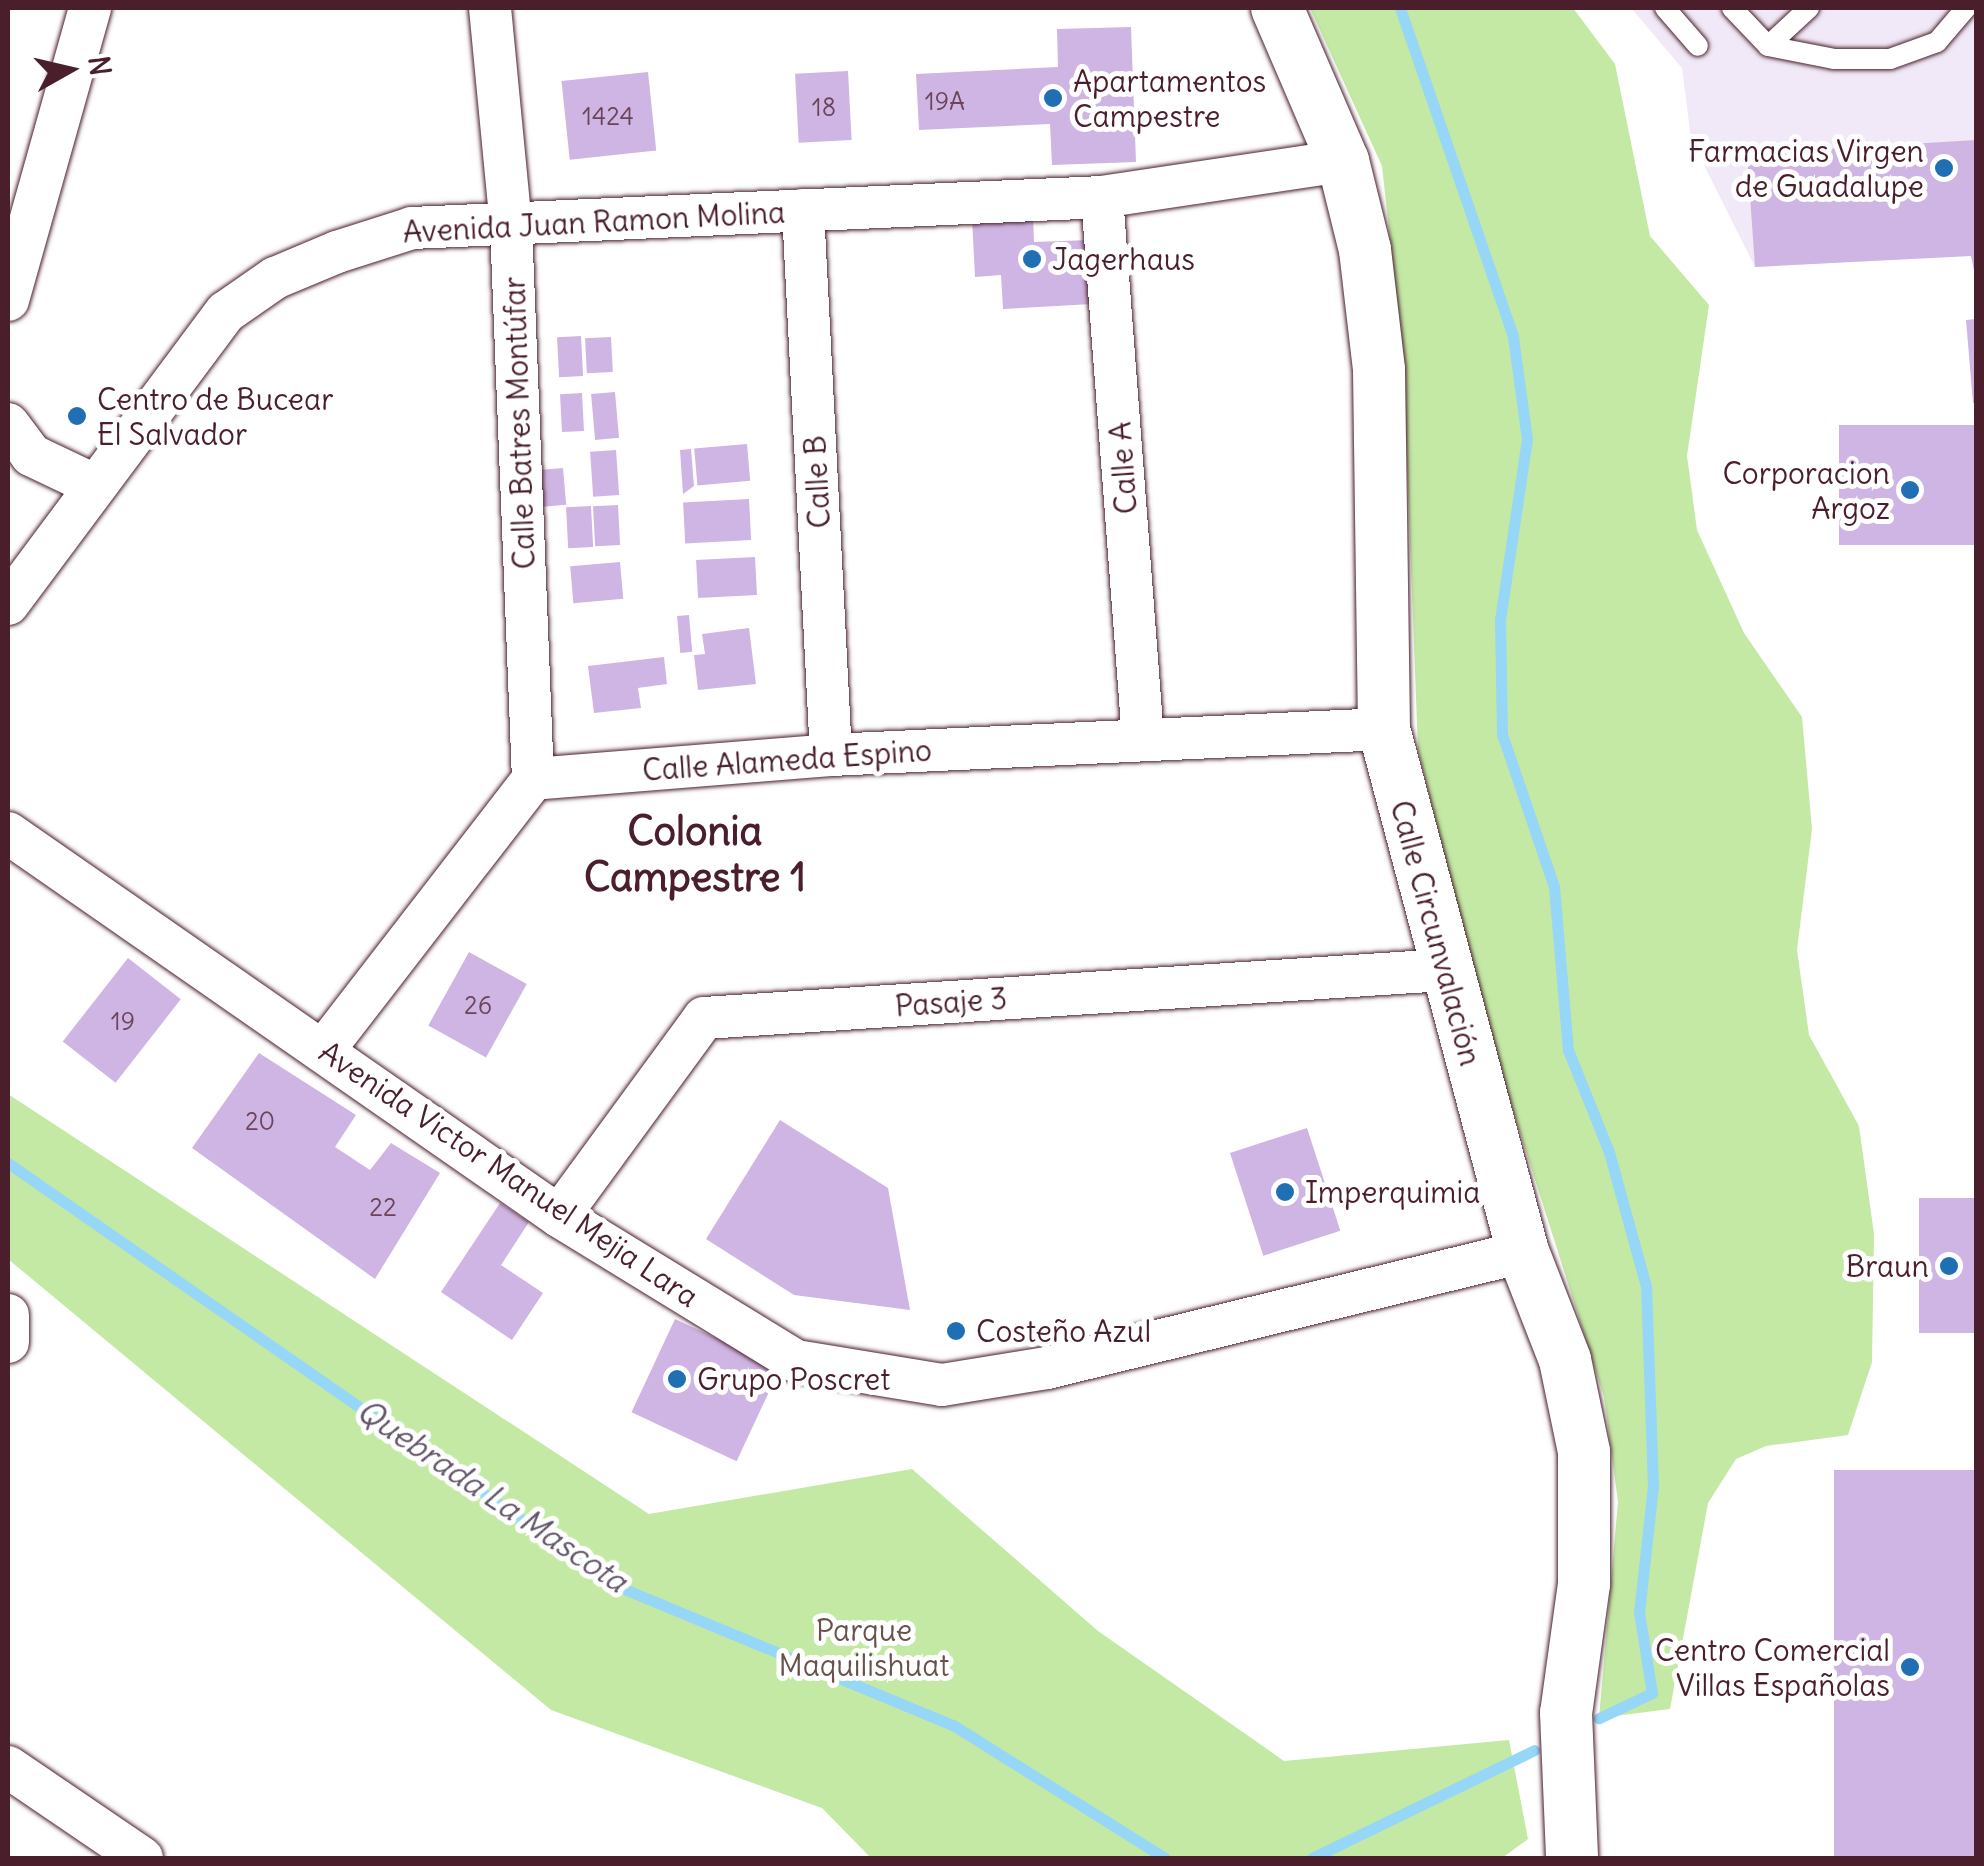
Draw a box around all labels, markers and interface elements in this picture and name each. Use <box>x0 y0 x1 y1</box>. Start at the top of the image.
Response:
north arrow <box>20 20 120 120</box>
text: N <box>81 54 119 78</box>
place label: Apartamentos Campestre <box>1073 63 1266 134</box>
house number: 19A <box>925 86 965 116</box>
marker: Apartamentos Campestre <box>1042 87 1064 109</box>
house number: 18 <box>812 92 836 122</box>
house number: 1424 <box>582 101 634 131</box>
place label: Farmacias Virgen de Guadalupe <box>1688 133 1924 204</box>
marker: Farmacias Virgen de Guadalupe <box>1933 157 1955 179</box>
street label: Avenida Juan Ramon Molina <box>402 194 786 250</box>
place label: Jagerhaus <box>1052 241 1195 277</box>
marker: Jagerhaus <box>1021 248 1043 270</box>
street label: Calle Batres Montúfar <box>496 276 542 570</box>
place label: Centro de Bucear El Salvador <box>97 381 333 452</box>
marker: Centro de Bucear El Salvador <box>66 405 88 427</box>
street label: Calle A <box>1102 421 1144 515</box>
street label: Calle B <box>797 435 837 529</box>
place label: Corporacion Argoz <box>1722 455 1890 526</box>
marker: Corporacion Argoz <box>1899 479 1921 501</box>
street label: Calle Alameda Espino <box>641 732 933 788</box>
street label: Calle Circunvalación <box>1383 796 1489 1070</box>
district label: Colonia Campestre 1 <box>584 807 806 901</box>
street label: Pasaje 3 <box>894 980 1008 1024</box>
house number: 26 <box>464 990 492 1020</box>
house number: 19 <box>111 1006 135 1036</box>
street label: Avenida Victor Manuel Mejia Lara <box>313 1034 705 1314</box>
house number: 20 <box>245 1106 275 1136</box>
place label: Imperquimia <box>1305 1174 1480 1210</box>
marker: Imperquimia <box>1274 1181 1296 1203</box>
house number: 22 <box>369 1192 397 1222</box>
place label: Braun <box>1846 1248 1929 1284</box>
marker: Braun <box>1938 1255 1960 1277</box>
place label: Costeño Azul <box>976 1313 1151 1349</box>
marker: Costeño Azul <box>945 1320 967 1342</box>
place label: Grupo Poscret <box>697 1361 890 1397</box>
marker: Grupo Poscret <box>666 1368 688 1390</box>
water label: Quebrada La Mascota <box>350 1391 634 1601</box>
park label: Parque Maquilishuat <box>779 1612 949 1682</box>
place label: Centro Comercial Villas Españolas <box>1655 1632 1890 1702</box>
marker: Centro Comercial Villas Españolas <box>1899 1656 1921 1678</box>

